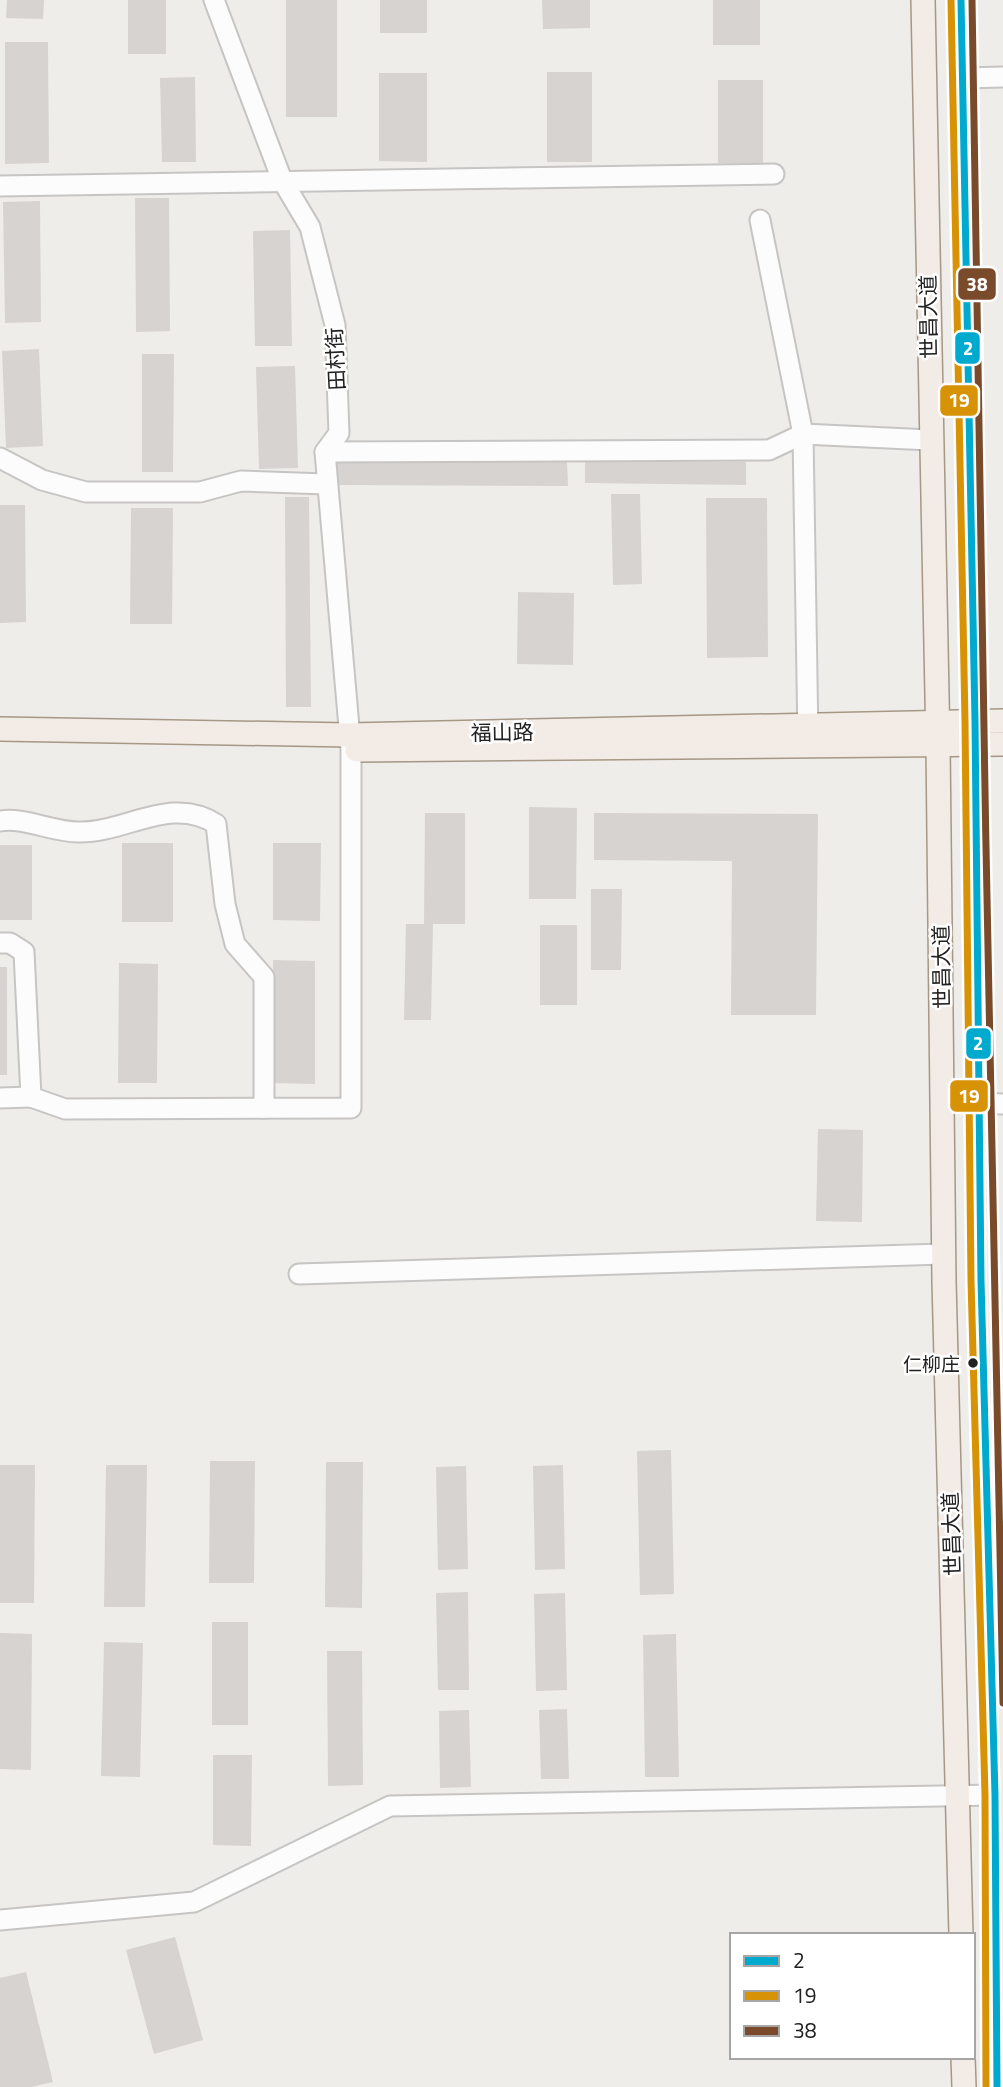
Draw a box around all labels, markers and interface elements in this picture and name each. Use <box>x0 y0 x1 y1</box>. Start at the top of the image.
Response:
line badge: 38 <box>957 267 997 301</box>
text: 38 <box>966 269 988 298</box>
street label: 世昌大道 <box>911 275 945 359</box>
street label: 田村街 <box>317 327 353 391</box>
line badge: 2 <box>954 331 981 365</box>
text: 2 <box>963 333 973 362</box>
line badge: 19 <box>939 384 979 417</box>
text: 19 <box>948 385 970 414</box>
street label: 福山路 <box>470 715 534 749</box>
street label: 世昌大道 <box>924 925 958 1009</box>
line badge: 2 <box>965 1027 992 1060</box>
text: 2 <box>973 1028 983 1057</box>
line badge: 19 <box>949 1079 989 1113</box>
text: 19 <box>958 1081 980 1110</box>
place label: 仁柳庄 <box>903 1349 960 1378</box>
marker: 仁柳庄 <box>966 1356 980 1370</box>
street label: 世昌大道 <box>934 1491 968 1577</box>
legend <box>730 1933 975 2059</box>
text: 2 <box>793 1944 805 1976</box>
text: 19 <box>793 1979 817 2011</box>
text: 38 <box>793 2014 817 2046</box>

